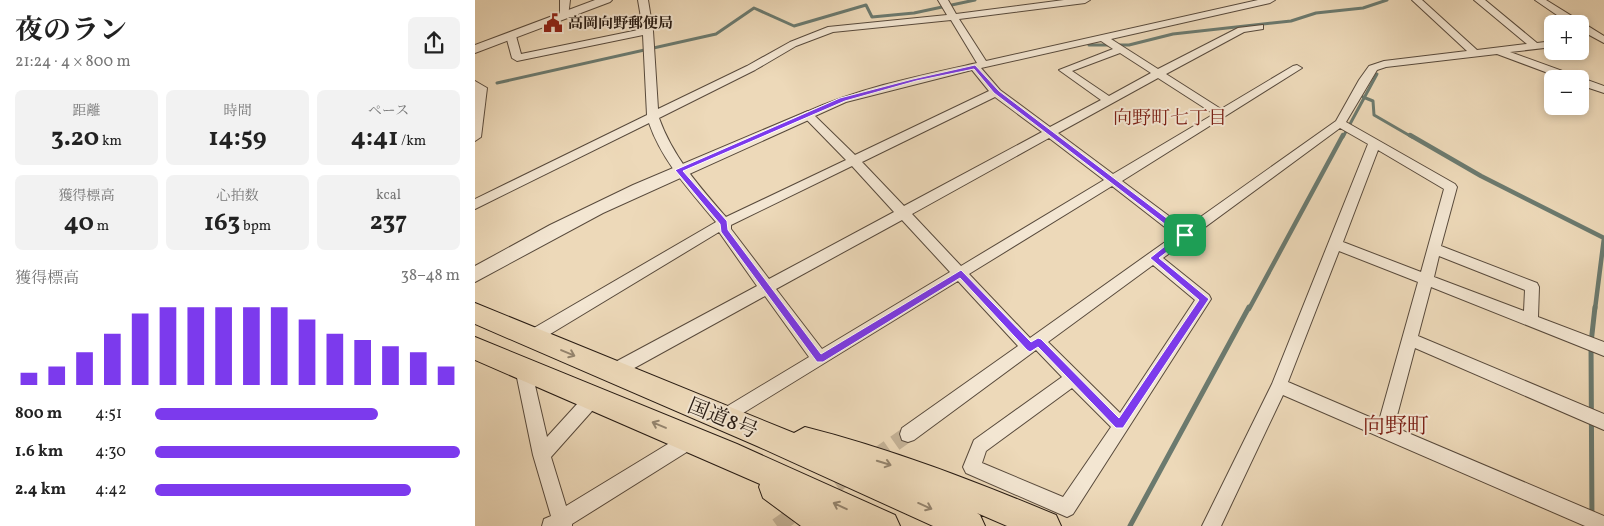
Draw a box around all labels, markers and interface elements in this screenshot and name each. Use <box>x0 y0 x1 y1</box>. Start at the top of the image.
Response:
text: 夜のラン <box>15 12 127 51</box>
public building icon: 高岡向野郵便局 <box>542 12 564 34</box>
place label: 高岡向野郵便局 <box>568 14 673 35</box>
map controls <box>1544 15 1589 115</box>
button: + <box>1544 15 1589 60</box>
button: share <box>408 17 460 69</box>
text: 21:24 · 4 × 800 m <box>15 51 131 73</box>
button: − <box>1544 70 1589 115</box>
text: 距離 <box>73 102 101 121</box>
text: 時間 <box>224 102 252 121</box>
text: ペース <box>368 102 409 121</box>
district label: 向野町七丁目 <box>1113 106 1227 132</box>
text: 3.20 <box>51 121 99 156</box>
text: 14:59 <box>209 121 266 156</box>
text: 4:41 <box>351 121 398 156</box>
text: km <box>99 132 122 151</box>
text: /km <box>398 132 426 151</box>
text: kcal <box>376 186 401 205</box>
text: 獲得標高 <box>59 187 115 206</box>
text: 心拍数 <box>217 187 259 206</box>
text: 237 <box>370 205 407 240</box>
text: 40 <box>64 206 94 241</box>
text: 163 <box>204 206 240 241</box>
pin <box>1164 214 1206 256</box>
text: m <box>94 217 109 236</box>
text: bpm <box>240 217 271 236</box>
icon: arrive <box>1171 221 1199 249</box>
text: 38–48 m <box>401 265 460 287</box>
text: 獲得標高 <box>15 268 79 290</box>
one-way arrow <box>560 348 575 358</box>
street label: 国道8号 <box>683 392 762 447</box>
text: 800 m <box>15 403 62 425</box>
text: 4:51 <box>95 403 122 425</box>
district label: 向野町 <box>1363 412 1429 443</box>
one-way arrow <box>652 420 667 430</box>
text: 1.6 km <box>15 441 63 463</box>
text: 4:30 <box>95 441 126 463</box>
one-way arrow <box>876 458 892 468</box>
text: 2.4 km <box>15 479 66 501</box>
text: 4:42 <box>95 479 126 501</box>
one-way arrow <box>833 500 848 510</box>
one-way arrow <box>917 502 932 511</box>

